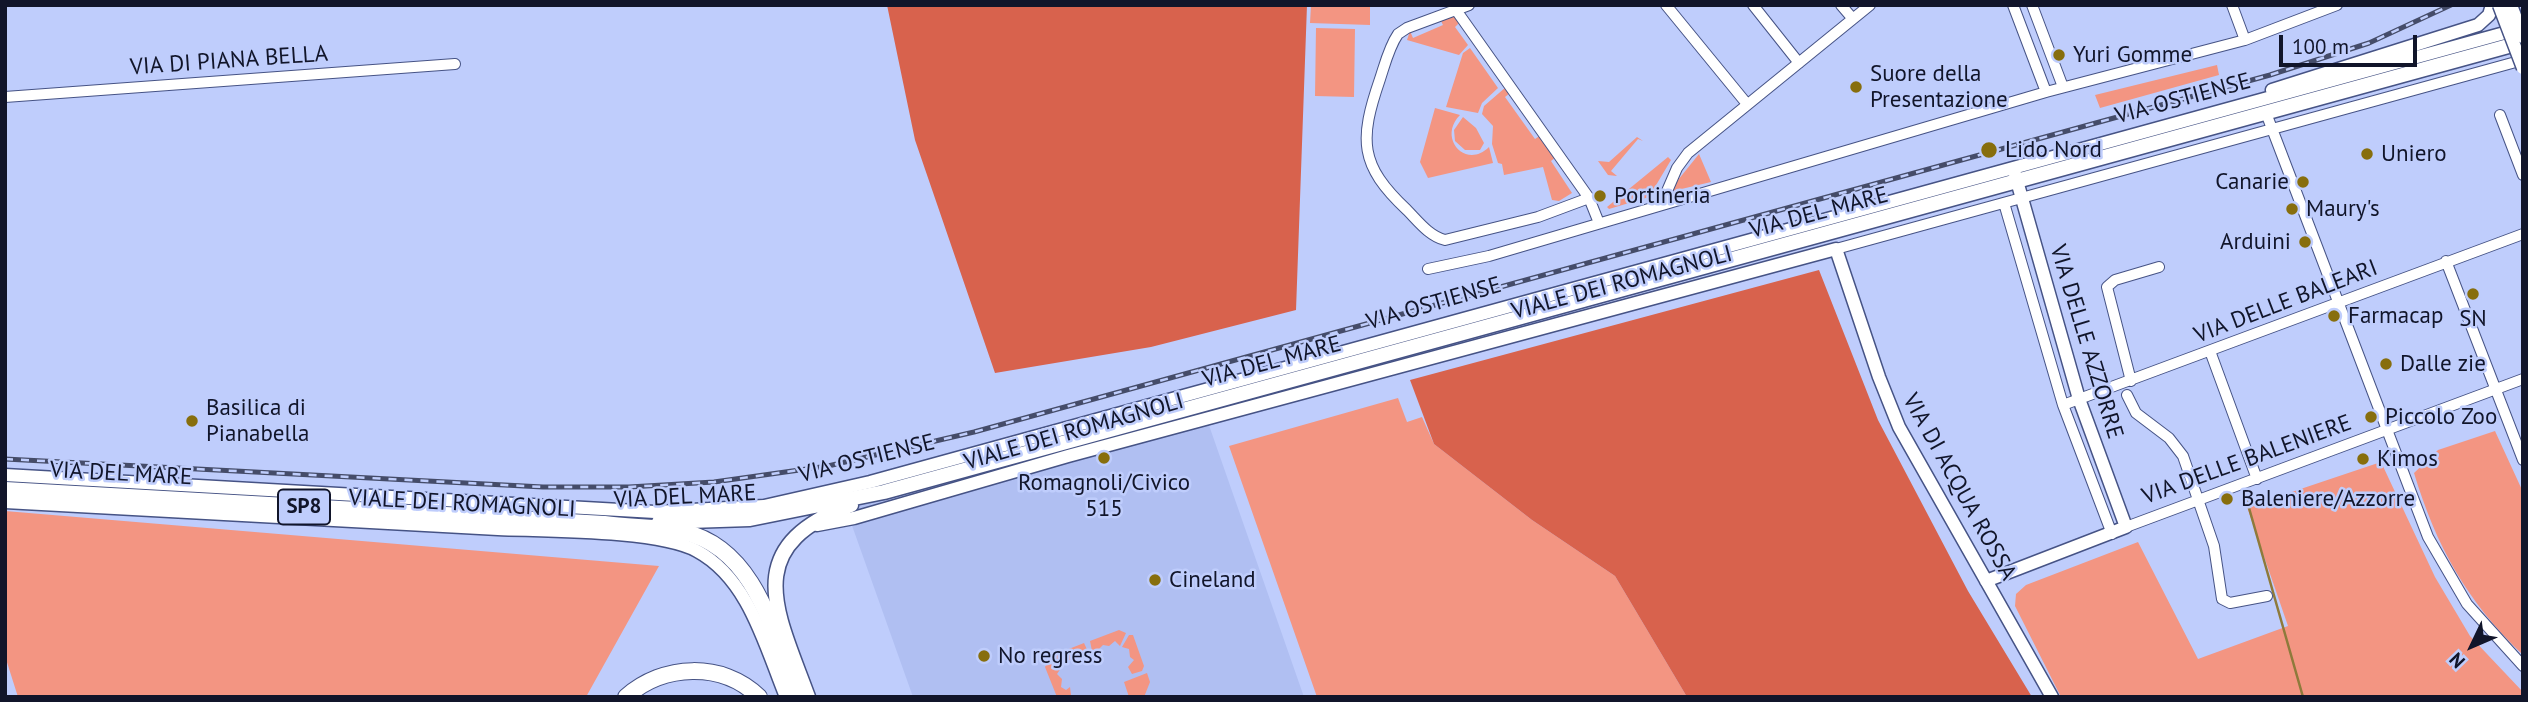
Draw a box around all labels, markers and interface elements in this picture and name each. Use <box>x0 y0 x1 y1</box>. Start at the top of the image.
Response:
scale bar <box>2283 21 2421 65</box>
text: 100 m <box>2292 33 2349 60</box>
street label: VIA DI PIANA BELLA <box>129 40 329 82</box>
place label: Yuri Gomme <box>2073 41 2192 69</box>
marker: Yuri Gomme <box>2051 47 2067 63</box>
place label: Suore della Presentazione <box>1870 60 2008 114</box>
street label: VIA OSTIENSE <box>2112 68 2254 130</box>
marker: Suore della Presentazione <box>1848 79 1864 95</box>
place label: Lido Nord <box>2005 136 2102 164</box>
marker: Lido Nord <box>1979 140 1999 160</box>
place label: Uniero <box>2381 140 2447 168</box>
marker: Uniero <box>2359 146 2375 162</box>
place label: Canarie <box>2215 168 2289 196</box>
marker: Canarie <box>2295 174 2311 190</box>
street label: VIA DEL MARE <box>1747 181 1891 245</box>
place label: Portineria <box>1614 182 1710 210</box>
marker: Portineria <box>1592 188 1608 204</box>
place label: Maury's <box>2306 195 2380 223</box>
marker: Maury's <box>2284 201 2300 217</box>
place label: Arduini <box>2220 228 2291 256</box>
marker: Arduini <box>2297 234 2313 250</box>
street label: VIALE DEI ROMAGNOLI <box>1509 240 1735 326</box>
street label: VIA DELLE AZZORRE <box>2043 242 2129 442</box>
street label: VIA DELLE BALEARI <box>2191 254 2381 350</box>
street label: VIA OSTIENSE <box>1363 272 1505 336</box>
marker: SN <box>2465 286 2481 302</box>
place label: Farmacap <box>2348 302 2443 330</box>
place label: SN <box>2459 305 2487 333</box>
marker: Farmacap <box>2326 308 2342 324</box>
street label: VIA DEL MARE <box>1200 330 1344 394</box>
place label: Dalle zie <box>2400 350 2486 378</box>
marker: Dalle zie <box>2378 356 2394 372</box>
street label: VIALE DEI ROMAGNOLI <box>961 387 1187 477</box>
street label: VIA DI ACQUA ROSSA <box>1896 389 2022 585</box>
place label: Basilica di Pianabella <box>206 394 309 448</box>
place label: Piccolo Zoo <box>2385 403 2497 431</box>
street label: VIA DELLE BALENIERE <box>2139 409 2355 511</box>
marker: Piccolo Zoo <box>2363 409 2379 425</box>
marker: Basilica di Pianabella <box>184 413 200 429</box>
street label: VIA OSTIENSE <box>796 429 938 489</box>
place label: Kimos <box>2377 445 2438 473</box>
marker: Romagnoli/Civico 515 <box>1096 450 1112 466</box>
marker: Kimos <box>2355 451 2371 467</box>
street label: VIA DEL MARE <box>49 456 193 492</box>
place label: Romagnoli/Civico 515 <box>1018 469 1190 523</box>
street label: VIA DEL MARE <box>613 479 757 515</box>
street label: VIALE DEI ROMAGNOLI <box>348 484 576 524</box>
place label: Baleniere/Azzorre <box>2241 485 2415 513</box>
road number: SP8 <box>278 490 330 524</box>
marker: Baleniere/Azzorre <box>2219 491 2235 507</box>
place label: Cineland <box>1169 566 1256 594</box>
marker: Cineland <box>1147 572 1163 588</box>
north arrow <box>2437 611 2507 681</box>
place label: No regress <box>998 642 1102 670</box>
marker: No regress <box>976 648 992 664</box>
text: N <box>2444 648 2470 673</box>

